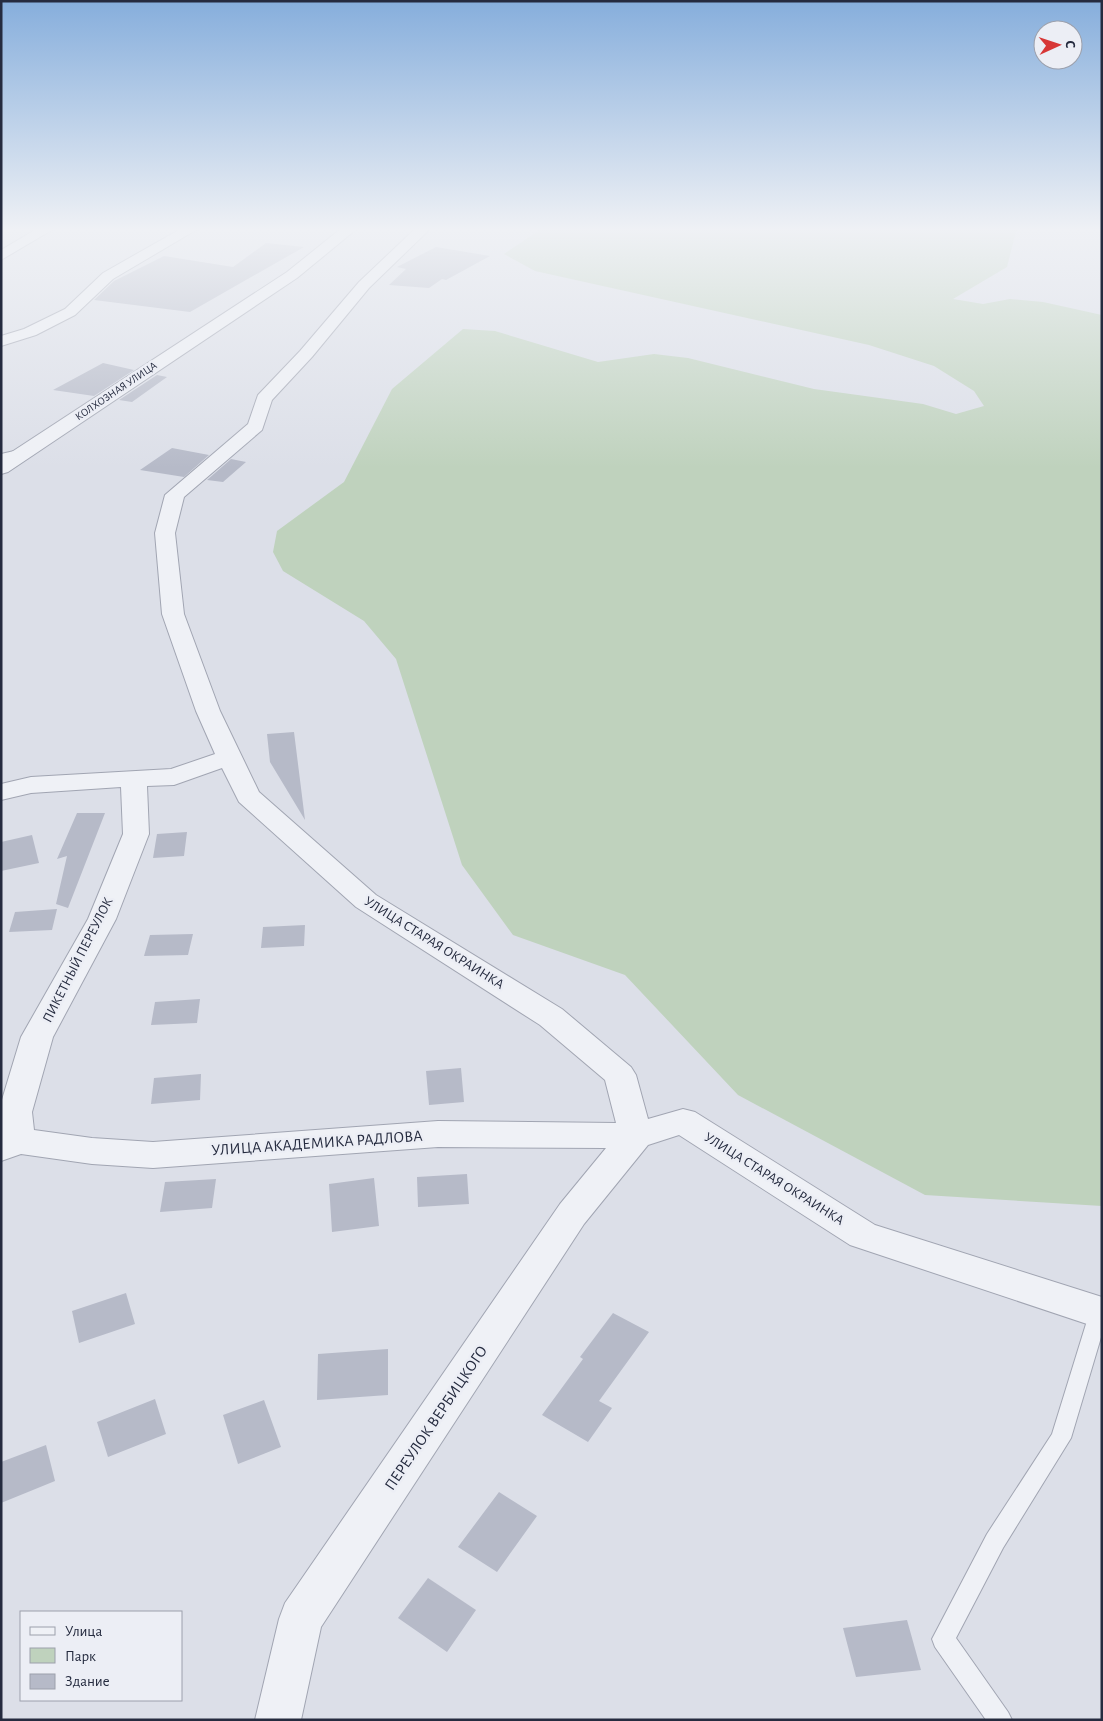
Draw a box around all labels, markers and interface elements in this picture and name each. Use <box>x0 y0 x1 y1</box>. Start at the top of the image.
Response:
north arrow <box>1033 20 1083 70</box>
text: С <box>1063 40 1077 49</box>
street label: КОЛХОЗНАЯ УЛИЦА <box>73 359 159 422</box>
street label: УЛИЦА СТАРАЯ ОКРАИНКА <box>362 894 506 992</box>
street label: ПИКЕТНЫЙ ПЕРЕУЛОК <box>39 895 116 1025</box>
street label: УЛИЦА АКАДЕМИКА РАДЛОВА <box>211 1128 424 1158</box>
street label: УЛИЦА СТАРАЯ ОКРАИНКА <box>702 1130 846 1228</box>
street label: ПЕРЕУЛОК ВЕРБИЦКОГО <box>382 1343 490 1493</box>
legend <box>20 1611 182 1701</box>
text: Улица <box>65 1624 102 1639</box>
text: Парк <box>65 1649 96 1664</box>
text: Здание <box>65 1674 110 1689</box>

